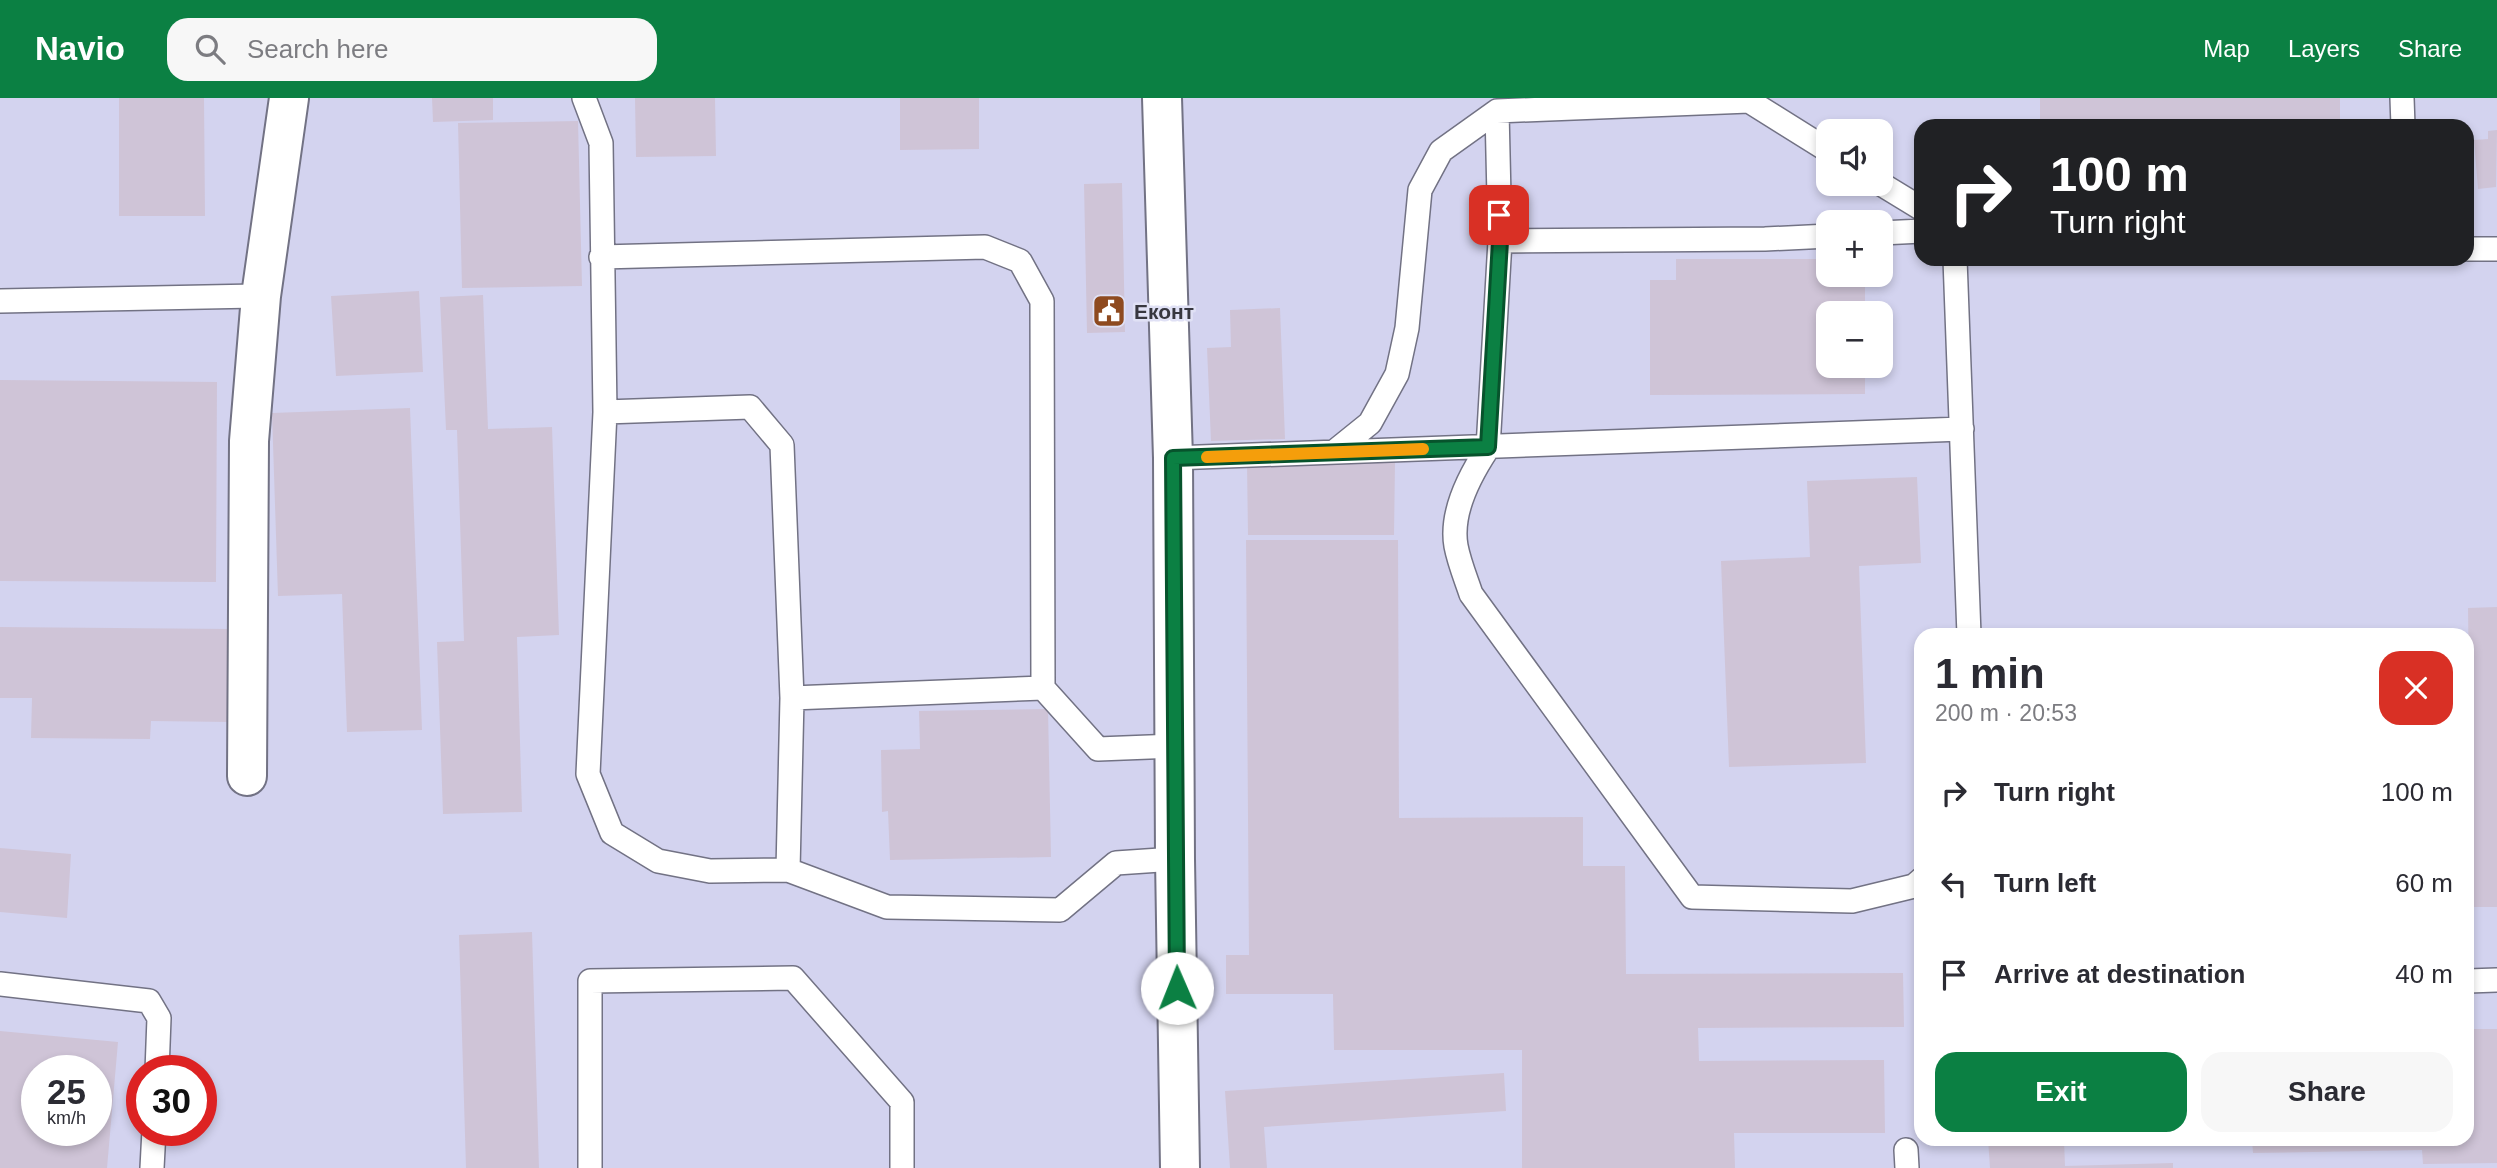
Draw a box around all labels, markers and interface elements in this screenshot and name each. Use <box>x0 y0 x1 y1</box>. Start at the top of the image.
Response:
search box <box>167 18 657 81</box>
text: Navio <box>35 30 125 67</box>
icon: search <box>191 30 229 68</box>
text: Search here <box>247 34 389 64</box>
text: Map <box>2203 35 2250 62</box>
text: Layers <box>2288 35 2360 62</box>
text: Share <box>2398 35 2462 62</box>
map controls <box>1816 119 1893 378</box>
button: sound <box>1816 119 1893 196</box>
icon: right <box>1935 147 2026 238</box>
text: 100 m <box>2050 147 2189 201</box>
pin <box>1469 185 1529 245</box>
icon: arrive <box>1480 196 1518 234</box>
text: Turn right <box>2050 204 2186 240</box>
button: + <box>1816 210 1893 287</box>
public building icon: Еконт <box>1090 292 1128 330</box>
place label: Еконт <box>1134 300 1194 323</box>
button: − <box>1816 301 1893 378</box>
text: 1 min <box>1935 650 2045 697</box>
button: close <box>2379 651 2453 725</box>
text: 200 m · 20:53 <box>1935 700 2077 726</box>
icon: right <box>1935 774 1973 812</box>
text: Turn right <box>1994 777 2115 807</box>
text: 100 m <box>2381 777 2453 807</box>
icon: left <box>1935 865 1973 903</box>
text: Turn left <box>1994 868 2096 898</box>
text: 60 m <box>2395 868 2453 898</box>
position arrow <box>1140 951 1214 1025</box>
icon: arrive <box>1935 956 1973 994</box>
text: Arrive at destination <box>1994 959 2245 989</box>
text: 40 m <box>2395 959 2453 989</box>
button: Exit <box>1935 1052 2187 1132</box>
button: Share <box>2201 1052 2453 1132</box>
speed limit sign: 30 <box>126 1055 217 1146</box>
text: 25 <box>47 1072 86 1111</box>
text: km/h <box>47 1108 86 1128</box>

